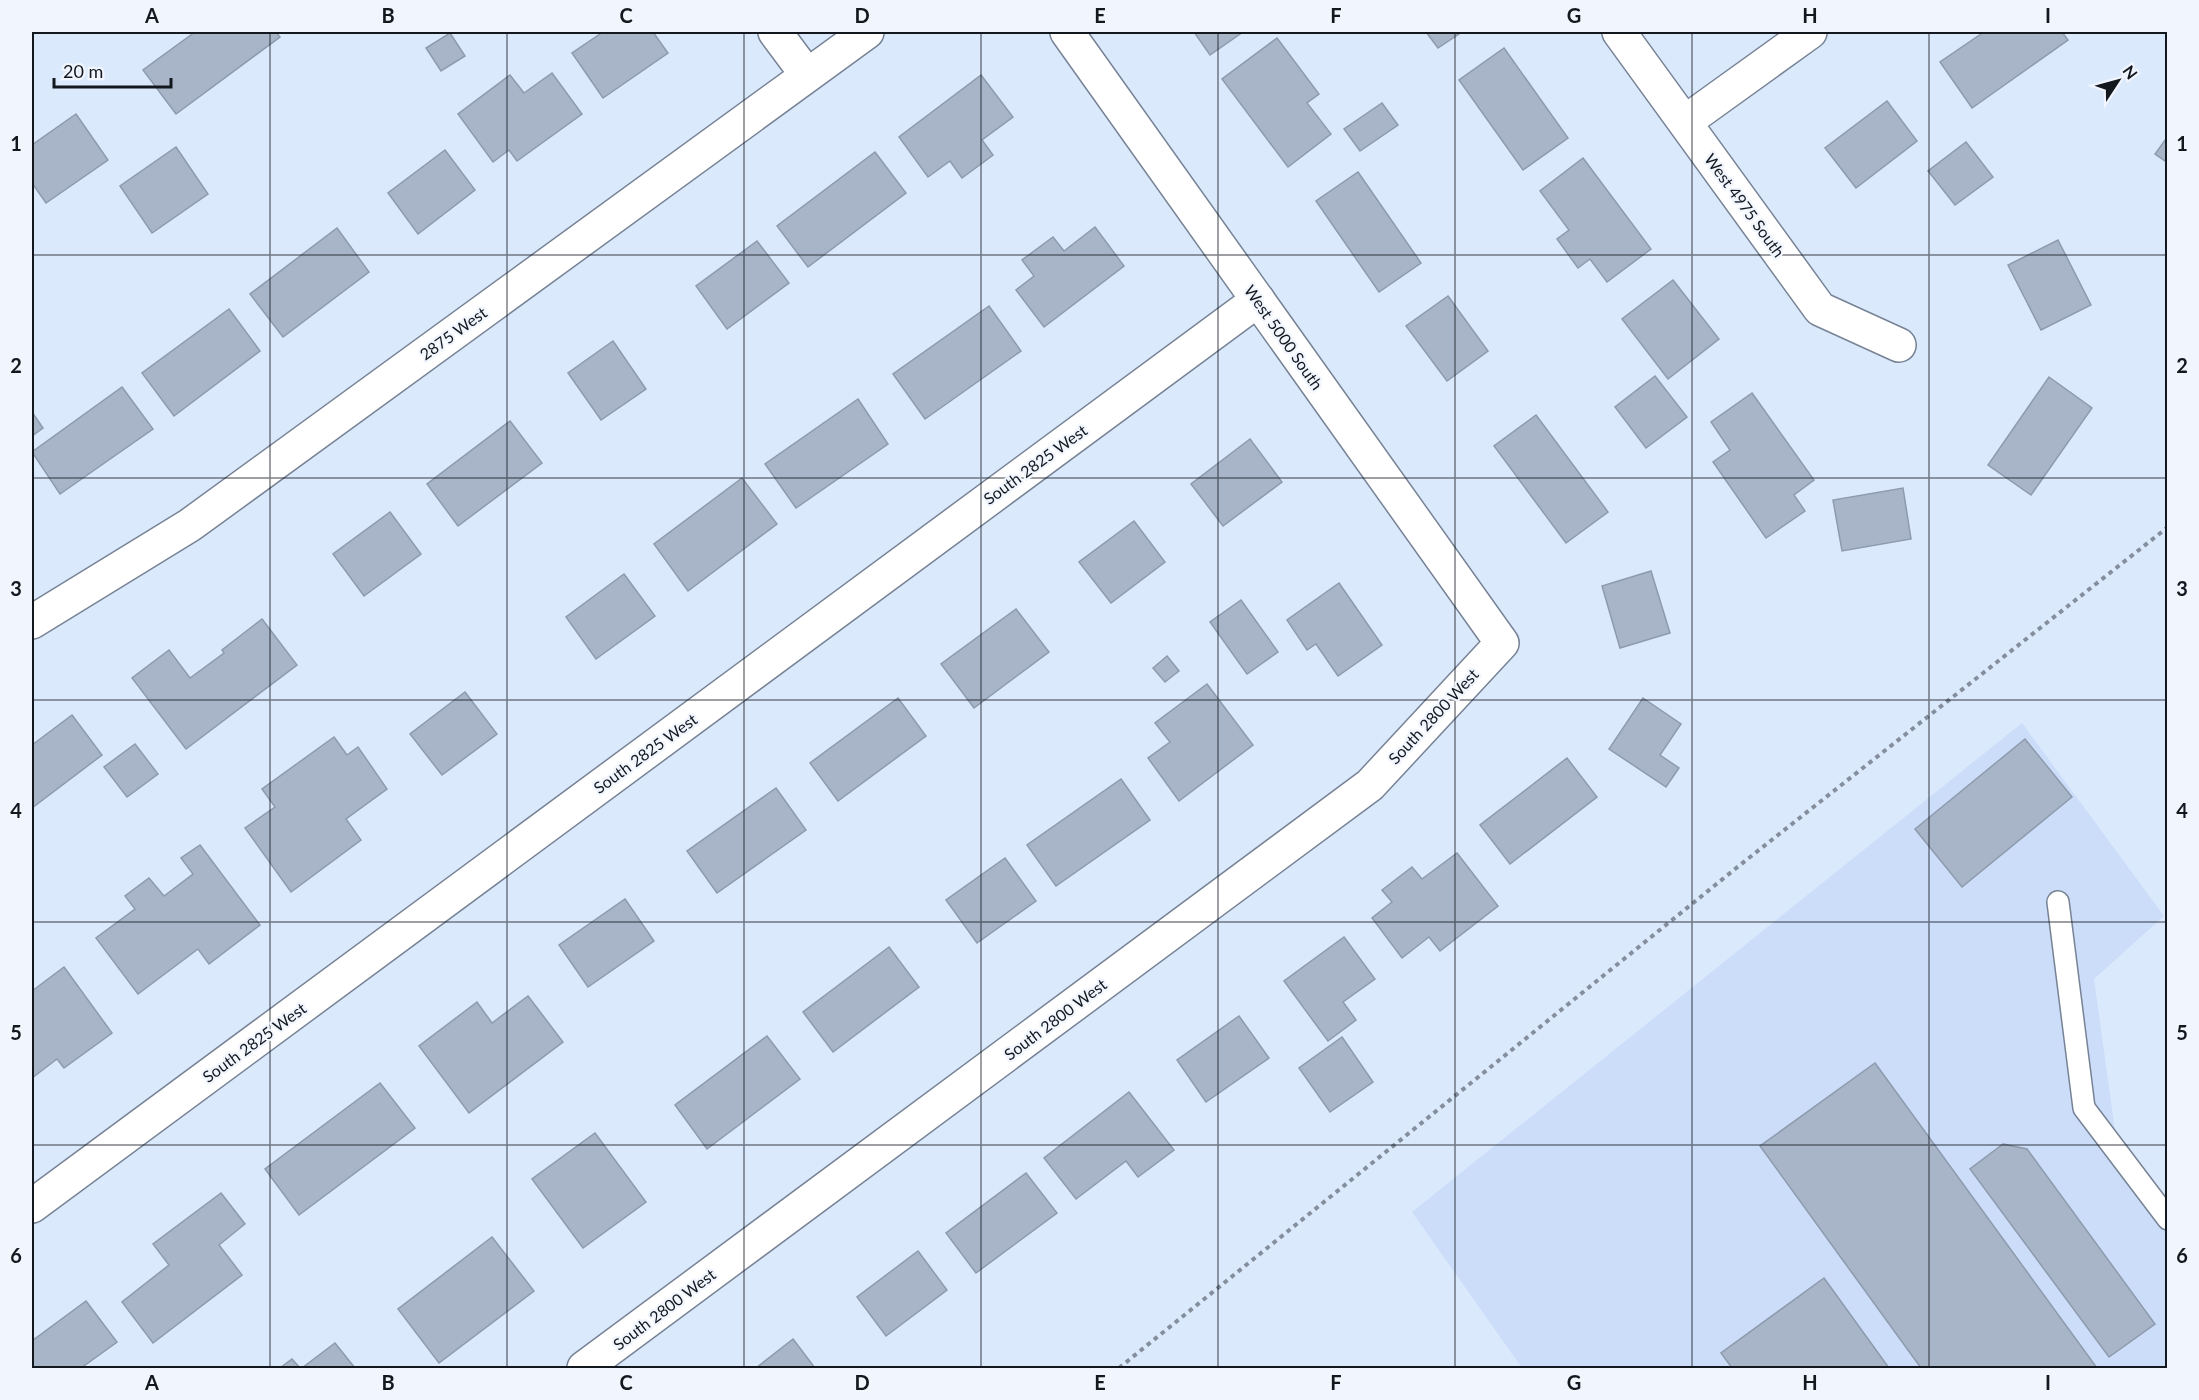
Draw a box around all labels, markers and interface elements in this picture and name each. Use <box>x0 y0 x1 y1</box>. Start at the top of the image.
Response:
text: A <box>144 3 159 27</box>
text: B <box>381 3 395 27</box>
text: C <box>619 3 633 27</box>
text: D <box>854 3 870 27</box>
text: E <box>1094 3 1106 27</box>
text: F <box>1330 3 1342 27</box>
text: G <box>1567 3 1581 27</box>
text: H <box>1802 3 1818 27</box>
text: I <box>2045 3 2051 27</box>
scale bar <box>54 51 171 89</box>
north arrow <box>2088 51 2148 111</box>
text: 20 m <box>63 60 103 82</box>
text: N <box>2119 61 2142 82</box>
text: 1 <box>10 131 22 155</box>
text: 1 <box>2176 131 2188 155</box>
street label: West 4975 South <box>1701 150 1789 260</box>
street label: West 5000 South <box>1241 281 1327 393</box>
street label: 2875 West <box>416 302 490 364</box>
text: 2 <box>10 353 22 377</box>
text: 2 <box>2176 353 2188 377</box>
street label: South 2825 West <box>980 420 1091 508</box>
text: 3 <box>10 576 22 600</box>
text: 3 <box>2176 576 2188 600</box>
street label: South 2800 West <box>1384 664 1482 768</box>
street label: South 2825 West <box>590 709 701 797</box>
text: 4 <box>10 798 22 822</box>
text: 4 <box>2176 798 2188 822</box>
street label: South 2800 West <box>1000 974 1110 1064</box>
street label: South 2825 West <box>199 998 310 1086</box>
text: 5 <box>10 1020 22 1044</box>
text: 5 <box>2176 1020 2188 1044</box>
text: 6 <box>10 1243 22 1267</box>
text: 6 <box>2176 1243 2188 1267</box>
street label: South 2800 West <box>609 1264 719 1354</box>
text: A <box>144 1370 159 1394</box>
text: B <box>381 1370 395 1394</box>
text: C <box>619 1370 633 1394</box>
text: D <box>854 1370 870 1394</box>
text: E <box>1094 1370 1106 1394</box>
text: F <box>1330 1370 1342 1394</box>
text: G <box>1567 1370 1581 1394</box>
text: H <box>1802 1370 1818 1394</box>
text: I <box>2045 1370 2051 1394</box>

